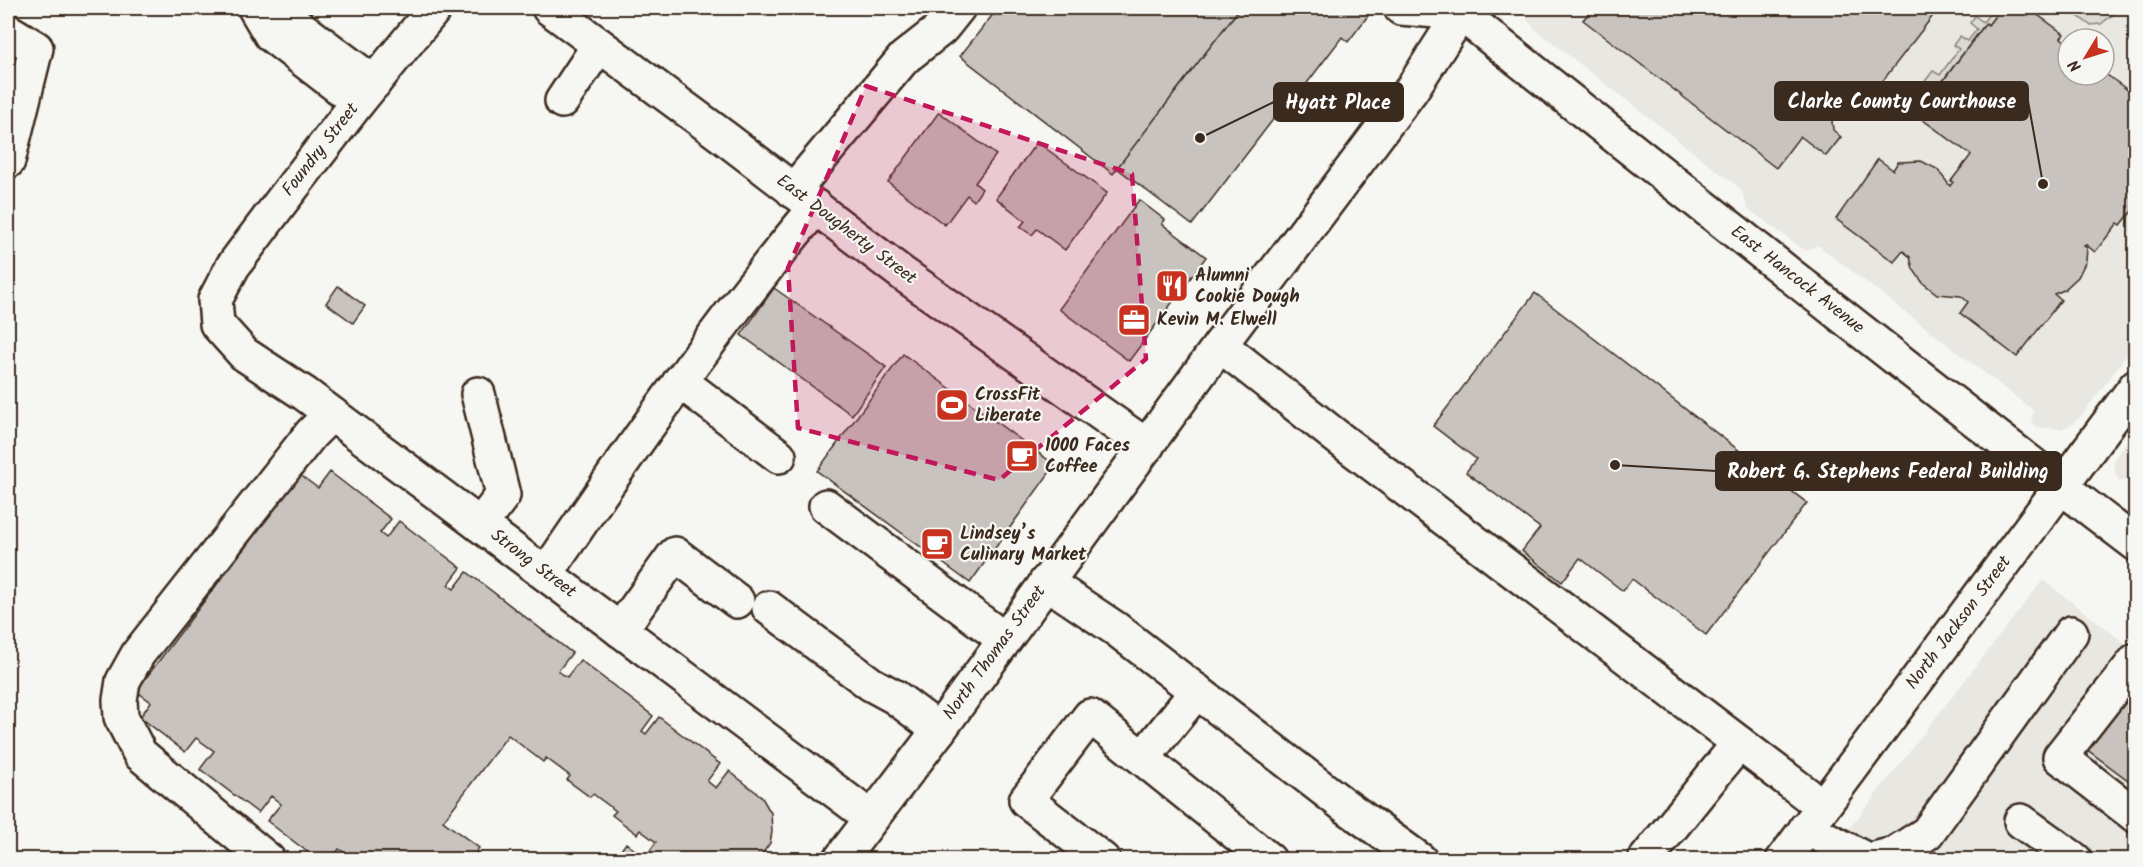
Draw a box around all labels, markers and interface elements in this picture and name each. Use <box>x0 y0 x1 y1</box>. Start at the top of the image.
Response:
north arrow <box>2056 27 2116 87</box>
text: N <box>2062 54 2088 77</box>
callout: Clarke County Courthouse <box>1775 82 2028 120</box>
callout: Hyatt Place <box>1274 83 1403 121</box>
text: Clarke County Courthouse <box>1788 87 2016 119</box>
text: Hyatt Place <box>1285 88 1391 120</box>
street label: Foundry Street <box>275 96 368 203</box>
street label: East Dougherty Street <box>769 167 923 293</box>
street label: East Hancock Avenue <box>1724 218 1870 342</box>
place label: Alumni Cookie Dough <box>1195 262 1300 312</box>
restaurant icon: Alumni Cookie Dough <box>1154 268 1190 304</box>
office icon: Kevin M. Elwell <box>1116 302 1152 338</box>
place label: Kevin M. Elwell <box>1157 306 1277 335</box>
place label: CrossFit Liberate <box>975 381 1041 431</box>
sports icon: CrossFit Liberate <box>934 387 970 423</box>
place label: 1000 Faces Coffee <box>1045 432 1131 482</box>
cafe icon: 1000 Faces Coffee <box>1004 438 1040 474</box>
callout: Robert G. Stephens Federal Building <box>1716 452 2061 490</box>
text: Robert G. Stephens Federal Building <box>1727 457 2049 489</box>
place label: Lindsey’s Culinary Market <box>960 520 1087 570</box>
street label: Strong Street <box>484 522 583 607</box>
cafe icon: Lindsey’s Culinary Market <box>919 526 955 562</box>
street label: North Jackson Street <box>1899 549 2020 696</box>
street label: North Thomas Street <box>936 579 1055 727</box>

